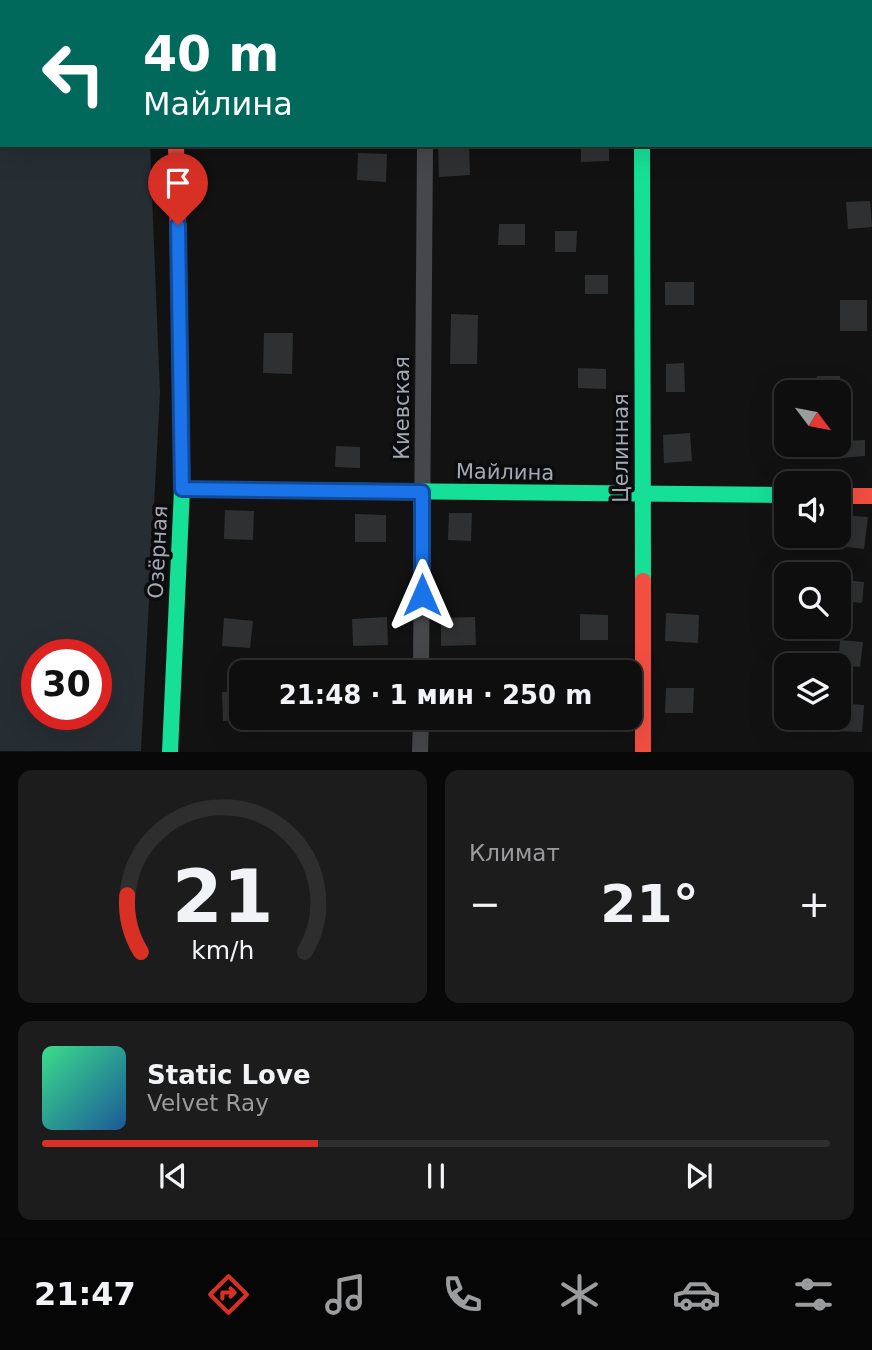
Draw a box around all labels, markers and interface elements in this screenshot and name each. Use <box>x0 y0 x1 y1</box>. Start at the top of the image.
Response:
text: 40 m <box>143 26 279 83</box>
icon: left <box>28 28 119 119</box>
text: Майлина <box>143 85 293 123</box>
pin <box>148 153 208 225</box>
icon: arrive <box>159 164 197 202</box>
street label: Киевская <box>390 356 414 460</box>
north arrow <box>774 380 850 457</box>
map controls <box>774 380 851 730</box>
street label: Целинная <box>609 393 633 503</box>
street label: Майлина <box>456 459 554 485</box>
button: sound <box>774 471 851 548</box>
street label: Озёрная <box>144 505 172 599</box>
position arrow <box>385 558 459 632</box>
button: search <box>774 562 851 639</box>
speed limit sign: 30 <box>21 639 112 730</box>
button: layers <box>774 653 851 730</box>
text: 21:48 · 1 мин · 250 m <box>279 680 592 710</box>
text: Климат <box>469 840 560 866</box>
text: 21 <box>172 855 273 940</box>
text: 21° <box>600 874 699 934</box>
text: − <box>469 882 501 926</box>
text: + <box>798 882 830 926</box>
text: km/h <box>191 936 254 965</box>
text: Static Love <box>147 1060 311 1090</box>
text: Velvet Ray <box>147 1090 269 1116</box>
icon: previous <box>154 1157 192 1195</box>
icon: pause <box>417 1157 455 1195</box>
icon: next <box>680 1157 718 1195</box>
icon: directions <box>204 1270 253 1319</box>
icon: music <box>321 1270 370 1319</box>
icon: phone <box>438 1270 487 1319</box>
icon: climate <box>555 1270 604 1319</box>
icon: car <box>672 1270 721 1319</box>
icon: filters <box>789 1270 838 1319</box>
text: 21:47 <box>34 1275 136 1313</box>

